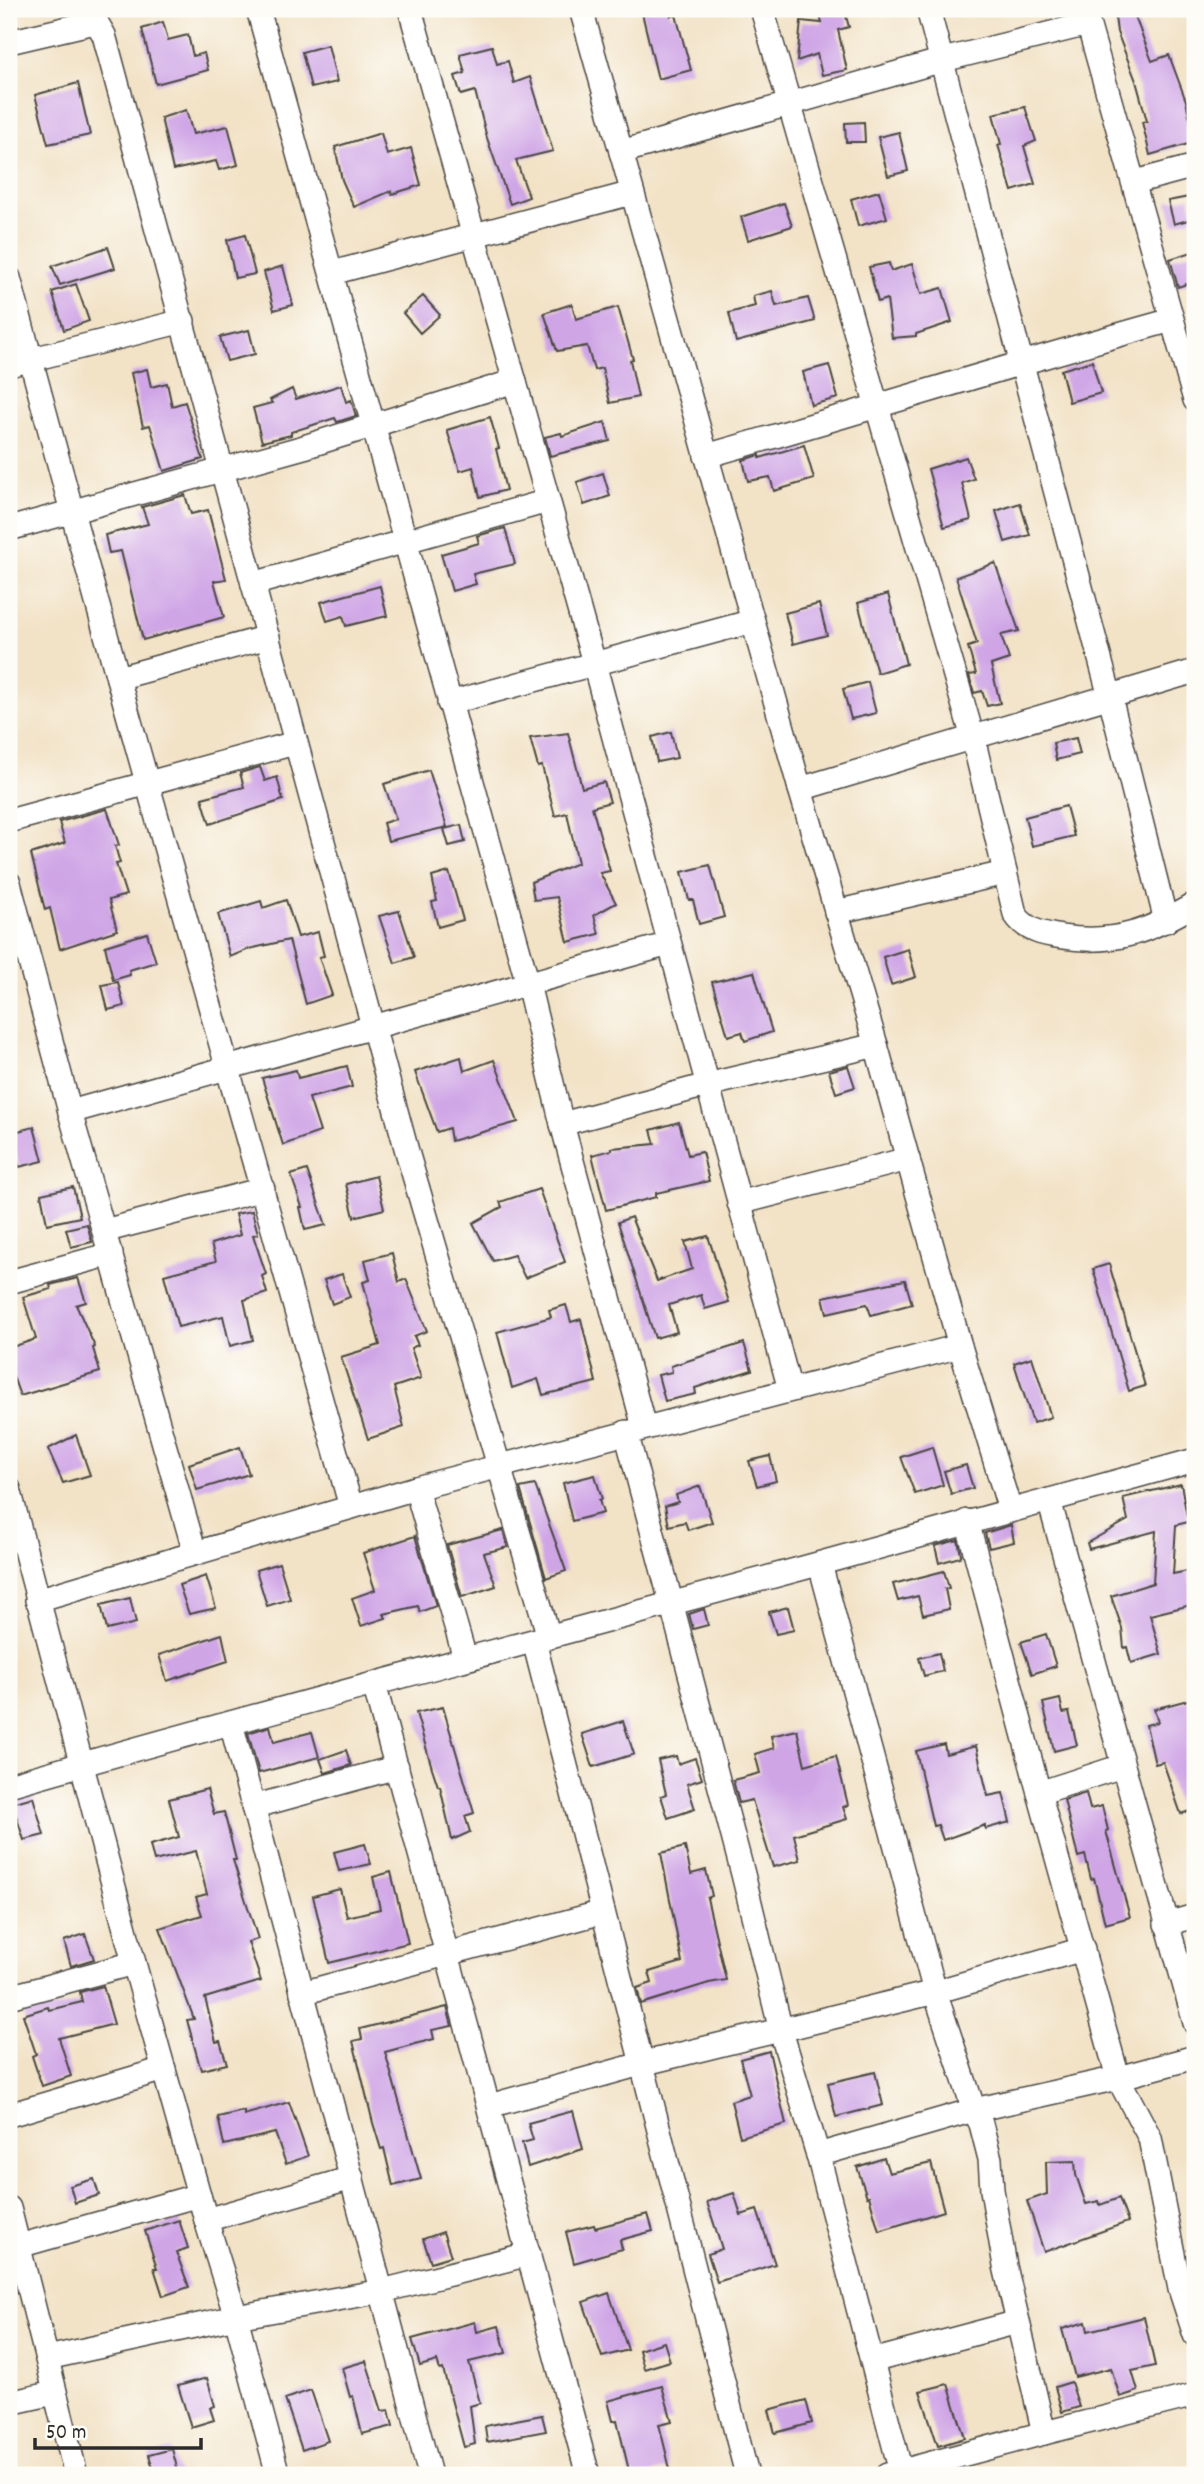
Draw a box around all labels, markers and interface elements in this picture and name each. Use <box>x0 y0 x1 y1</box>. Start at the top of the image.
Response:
scale bar <box>35 2407 201 2451</box>
text: 50 m <box>46 2419 86 2449</box>

